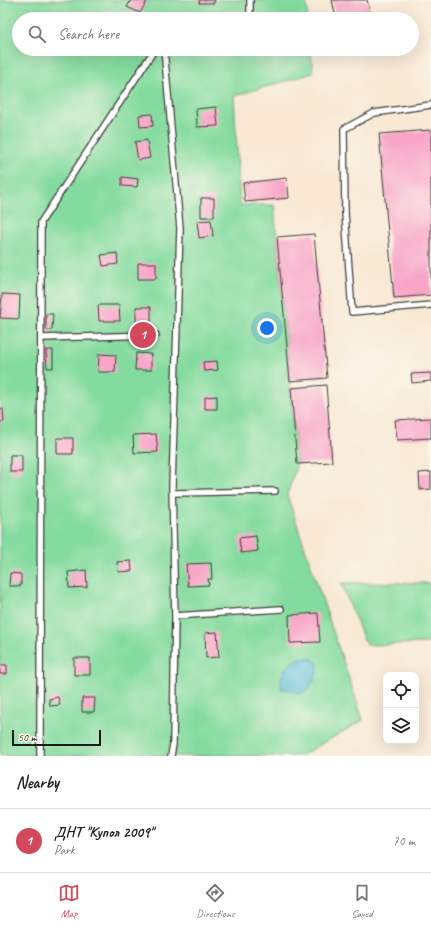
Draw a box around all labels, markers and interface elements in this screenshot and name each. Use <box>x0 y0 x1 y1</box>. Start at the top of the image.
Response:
search box <box>12 12 419 56</box>
icon: search <box>26 23 48 45</box>
text: Search here <box>58 25 119 44</box>
your location <box>257 318 277 338</box>
pin: 1 <box>130 320 156 350</box>
map controls <box>383 672 419 744</box>
button: locate <box>383 672 419 708</box>
button: layers <box>383 708 419 744</box>
scale bar <box>12 728 101 747</box>
text: 50 m <box>18 730 37 744</box>
text: Nearby <box>16 772 59 793</box>
text: ДНТ "Купол 2009" <box>54 823 153 842</box>
text: 1 <box>26 833 32 849</box>
text: 70 m <box>393 833 415 849</box>
text: Park <box>54 842 75 858</box>
tab: Map <box>58 882 80 920</box>
tab: Directions <box>196 882 235 920</box>
tab: Saved <box>351 882 373 920</box>

